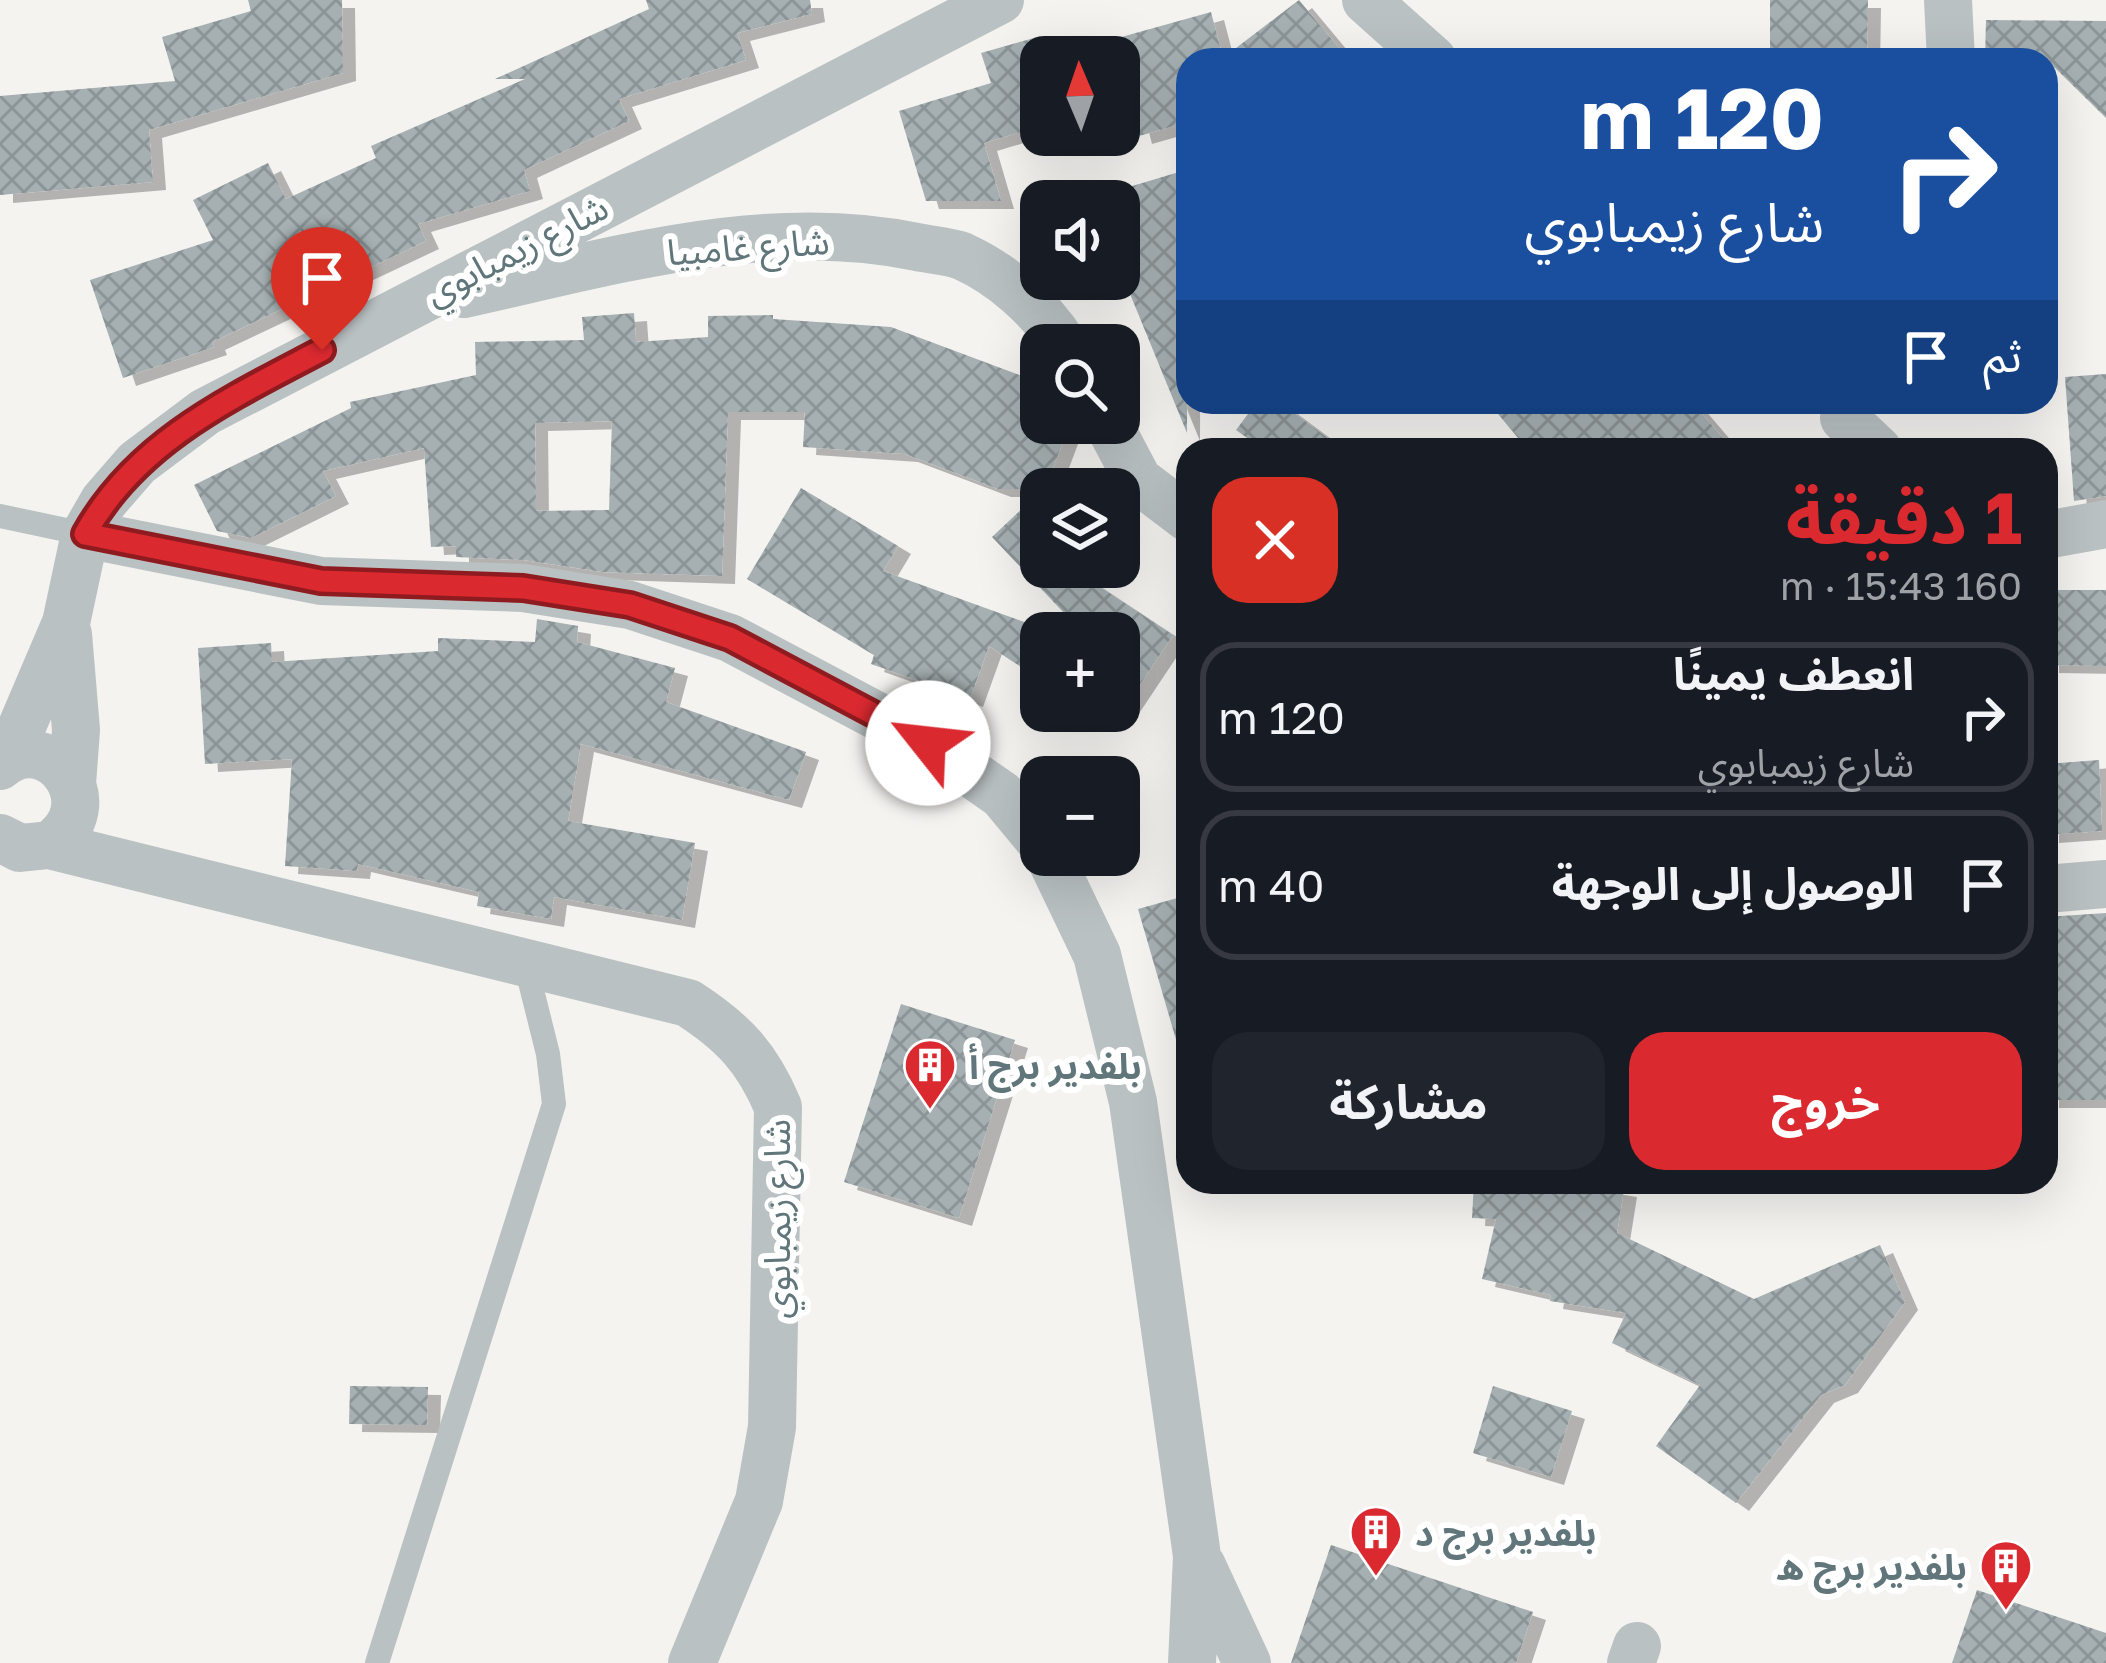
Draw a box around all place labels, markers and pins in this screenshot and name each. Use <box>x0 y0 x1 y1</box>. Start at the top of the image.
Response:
pin <box>271 227 373 350</box>
building icon: بلفدير برج أ <box>902 1037 958 1111</box>
place label: بلفدير برج أ <box>968 1043 1142 1093</box>
building icon: بلفدير برج د <box>1348 1504 1404 1578</box>
place label: بلفدير برج د <box>1415 1511 1596 1560</box>
building icon: بلفدير برج ه <box>1978 1538 2034 1612</box>
place label: بلفدير برج ه <box>1776 1545 1967 1594</box>

